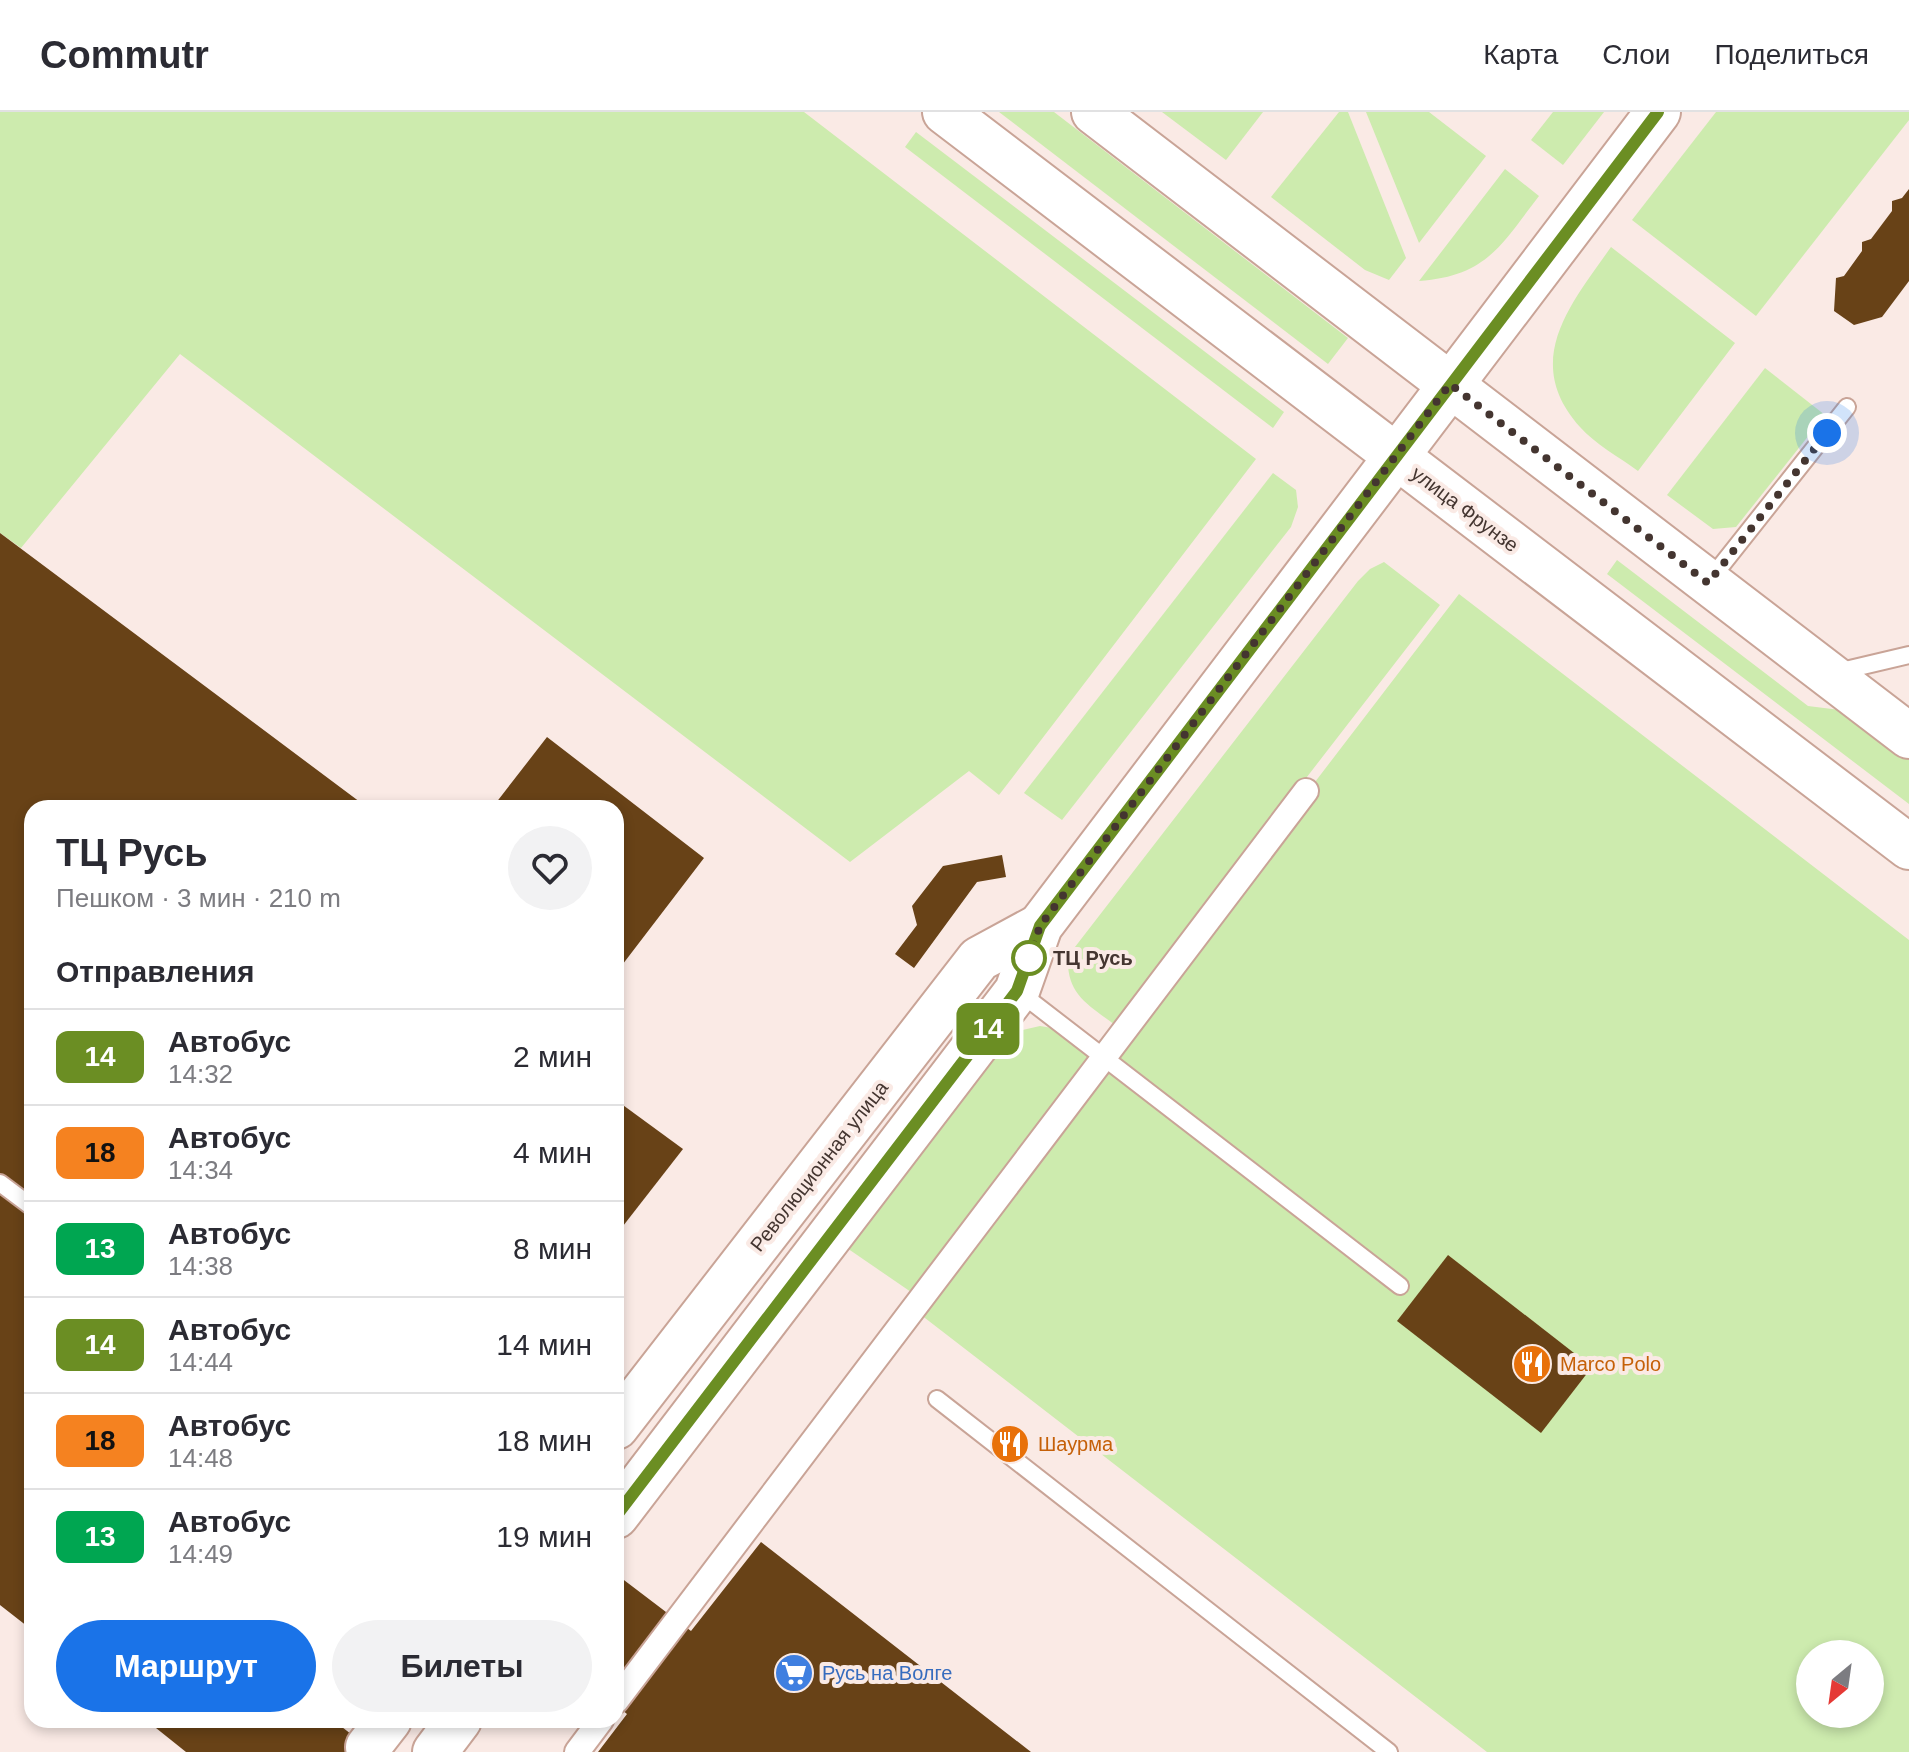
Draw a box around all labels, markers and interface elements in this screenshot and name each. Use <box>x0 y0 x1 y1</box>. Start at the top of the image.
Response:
text: Commutr <box>40 34 209 76</box>
text: Карта <box>1483 39 1558 70</box>
text: Слои <box>1602 39 1670 70</box>
text: Поделиться <box>1714 39 1869 70</box>
your location <box>1807 413 1847 453</box>
street label: улица Фрунзе <box>1407 462 1523 556</box>
button: heart <box>508 826 592 910</box>
text: ТЦ Русь <box>56 832 208 874</box>
text: Пешком · 3 мин · 210 m <box>56 883 341 913</box>
marker: ТЦ Русь <box>1012 941 1046 975</box>
place label: ТЦ Русь <box>1053 947 1133 969</box>
text: Отправления <box>56 955 255 988</box>
line badge: 14 <box>952 1003 1024 1055</box>
text: 14 <box>972 1013 1004 1044</box>
text: Автобус <box>168 1025 291 1058</box>
text: 2 мин <box>513 1040 592 1073</box>
text: 14 <box>84 1041 116 1072</box>
text: 14:32 <box>168 1059 233 1089</box>
street label: Революционная улица <box>746 1076 893 1255</box>
text: Автобус <box>168 1121 291 1154</box>
text: 4 мин <box>513 1136 592 1169</box>
text: 18 <box>84 1137 116 1168</box>
text: 14:34 <box>168 1155 233 1185</box>
text: Автобус <box>168 1217 291 1250</box>
text: 8 мин <box>513 1232 592 1265</box>
text: 13 <box>84 1233 116 1264</box>
text: 14:38 <box>168 1251 233 1281</box>
text: Автобус <box>168 1313 291 1346</box>
text: 14 мин <box>496 1328 592 1361</box>
text: 14 <box>84 1329 116 1360</box>
restaurant icon: Marco Polo <box>1511 1343 1553 1385</box>
text: 14:44 <box>168 1347 233 1377</box>
place label: Marco Polo <box>1560 1353 1661 1375</box>
text: Автобус <box>168 1409 291 1442</box>
restaurant icon: Шаурма <box>989 1423 1031 1465</box>
text: 18 мин <box>496 1424 592 1457</box>
text: 18 <box>84 1425 116 1456</box>
place label: Шаурма <box>1038 1433 1114 1455</box>
text: 14:48 <box>168 1443 233 1473</box>
text: Автобус <box>168 1505 291 1538</box>
text: 19 мин <box>496 1520 592 1553</box>
text: 13 <box>84 1521 116 1552</box>
text: 14:49 <box>168 1539 233 1569</box>
button: Маршрут <box>56 1620 316 1712</box>
button: Билеты <box>332 1620 592 1712</box>
north arrow <box>1796 1640 1884 1728</box>
map controls <box>1796 1640 1884 1728</box>
supermarket icon: Русь на Волге <box>773 1652 815 1694</box>
place label: Русь на Волге <box>822 1662 953 1684</box>

